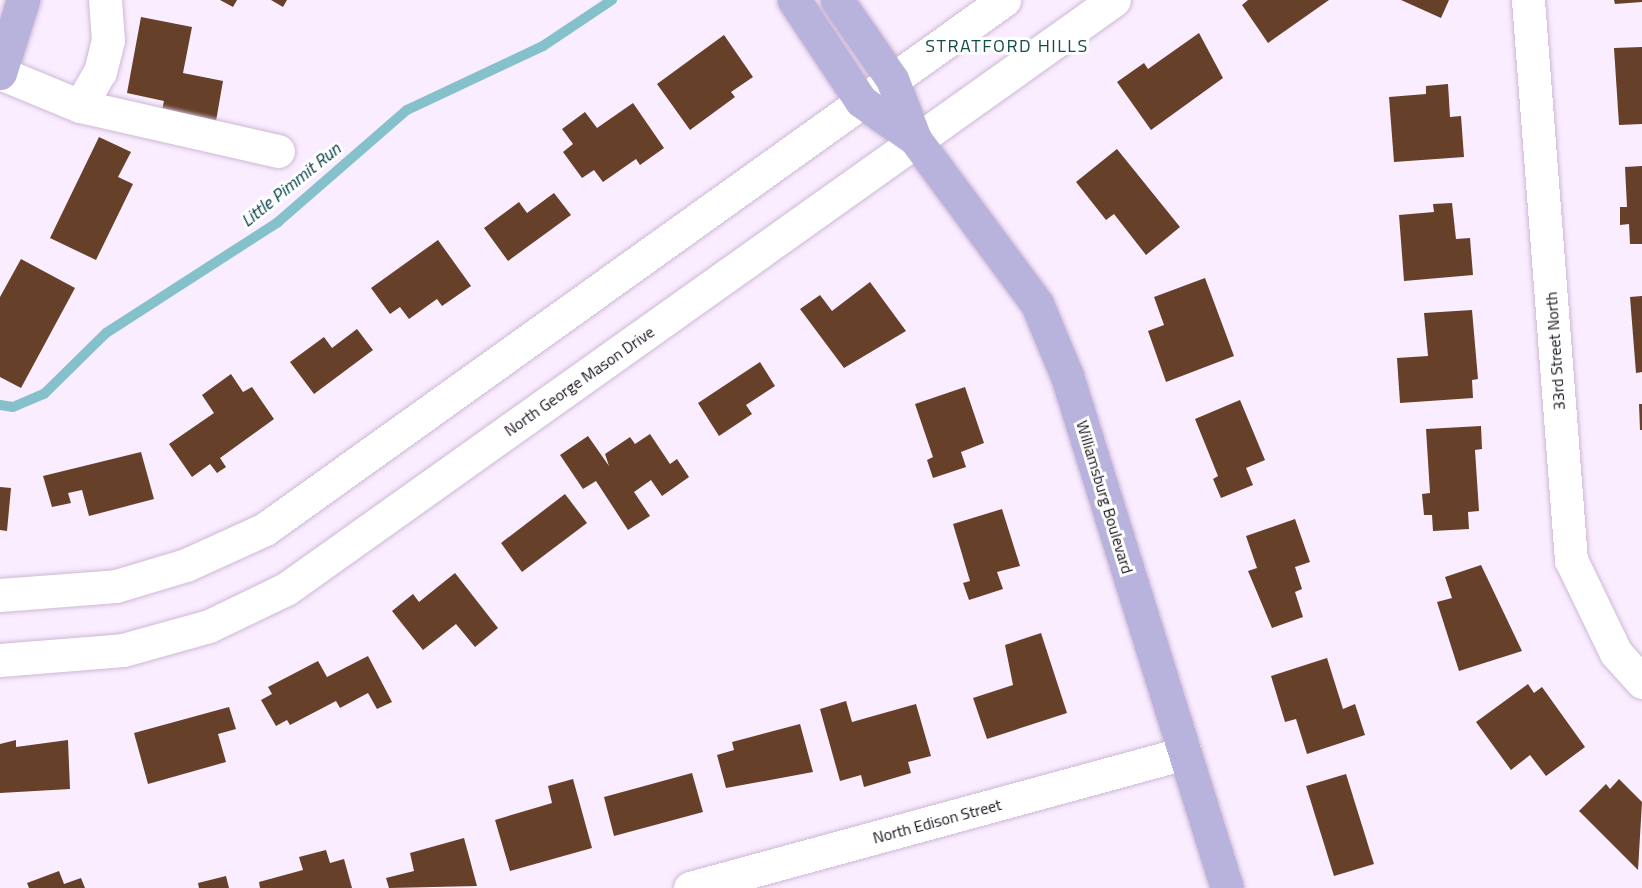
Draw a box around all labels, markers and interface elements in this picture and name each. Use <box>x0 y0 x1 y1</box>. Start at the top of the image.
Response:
district label: STRATFORD HILLS <box>925 35 1089 57</box>
water label: Little Pimmit Run <box>237 138 345 232</box>
street label: 33rd Street North <box>1541 291 1569 411</box>
street label: North George Mason Drive <box>500 322 658 440</box>
street label: Williamsburg Boulevard <box>1073 418 1137 576</box>
street label: North Edison Street <box>871 795 1003 847</box>

